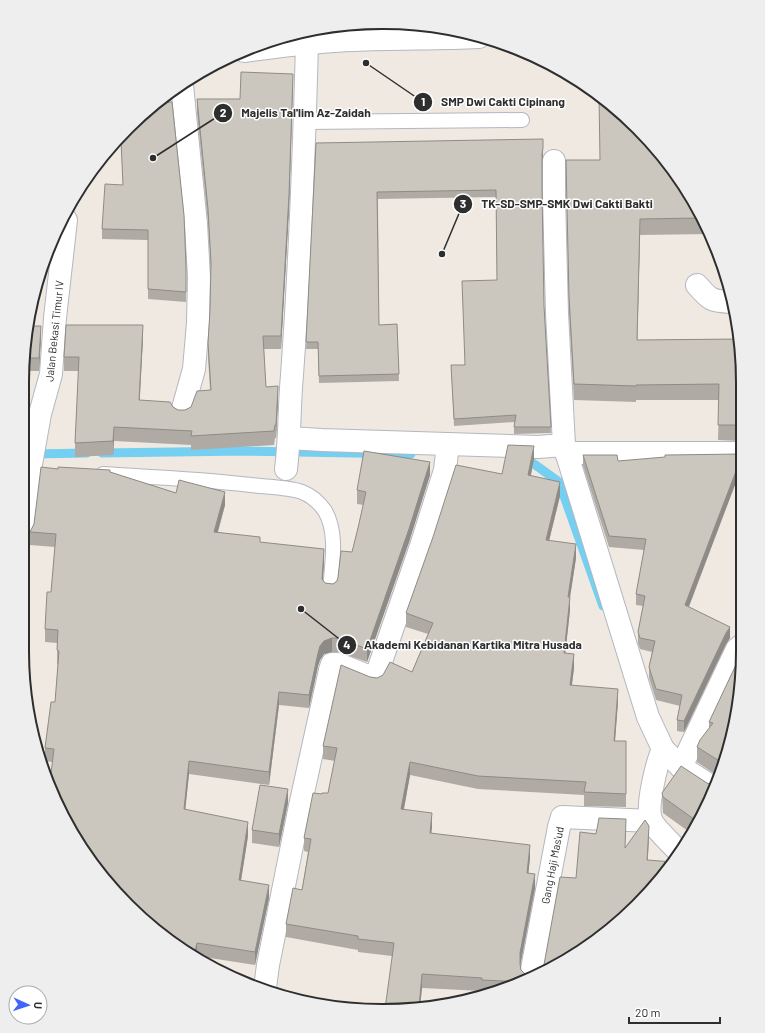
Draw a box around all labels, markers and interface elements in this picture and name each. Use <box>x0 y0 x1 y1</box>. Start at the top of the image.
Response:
callout: SMP Dwi Cakti Cipinang <box>413 90 573 114</box>
text: 1 <box>421 94 425 108</box>
text: SMP Dwi Cakti Cipinang <box>441 94 565 108</box>
callout: Majelis Tal'lim Az-Zaidah <box>213 101 379 125</box>
text: 2 <box>220 105 227 119</box>
text: Majelis Tal'lim Az-Zaidah <box>241 105 371 119</box>
callout: TK-SD-SMP-SMK Dwi Cakti Bakti <box>453 192 661 216</box>
text: 3 <box>460 196 466 210</box>
text: TK-SD-SMP-SMK Dwi Cakti Bakti <box>481 196 653 210</box>
street label: Jalan Bekasi Timur IV <box>42 279 66 382</box>
callout: Akademi Kebidanan Kartika Mitra Husada <box>337 633 590 657</box>
text: 4 <box>343 637 351 651</box>
text: Akademi Kebidanan Kartika Mitra Husada <box>364 637 582 651</box>
street label: Gang Haji Mas'ud <box>538 825 566 905</box>
north arrow <box>8 985 48 1025</box>
scale bar <box>629 999 720 1025</box>
text: U <box>32 1002 45 1009</box>
text: 20 m <box>635 1005 661 1019</box>

